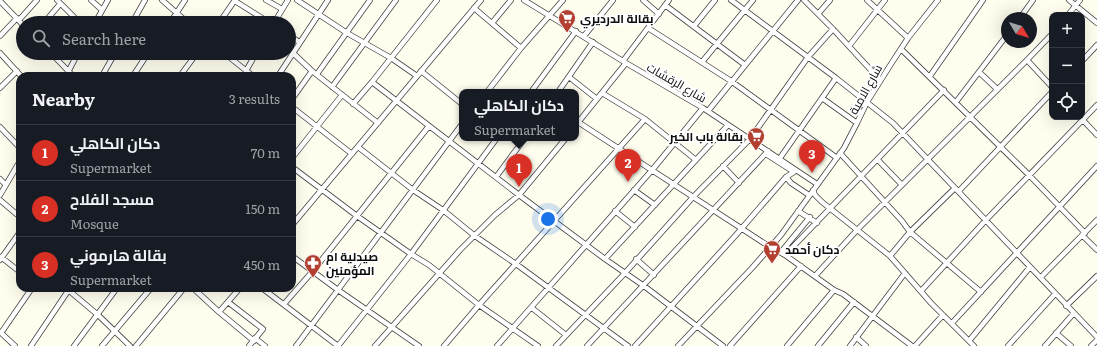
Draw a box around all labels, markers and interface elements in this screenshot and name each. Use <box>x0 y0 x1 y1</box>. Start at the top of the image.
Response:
supermarket icon: بقالة الدرديري <box>557 8 577 33</box>
place label: بقالة الدرديري <box>580 9 654 29</box>
north arrow <box>1001 12 1037 48</box>
map controls <box>1049 12 1085 120</box>
button: + <box>1049 12 1085 48</box>
search box <box>16 16 296 60</box>
icon: search <box>30 27 52 49</box>
text: Search here <box>62 27 146 50</box>
button: − <box>1049 48 1085 84</box>
street label: شارع الرقشات <box>644 58 710 106</box>
street label: شارع الامية <box>844 61 886 117</box>
button: locate <box>1049 84 1085 120</box>
text: Nearby <box>32 86 95 111</box>
text: 3 results <box>229 89 280 108</box>
popup <box>459 89 579 141</box>
text: دكان الكاهلي <box>474 93 564 116</box>
text: Supermarket <box>474 120 556 139</box>
supermarket icon: بقالة باب الخير <box>746 126 766 151</box>
place label: بقالة باب الخير <box>669 127 743 145</box>
text: دكان الكاهلي <box>70 131 160 154</box>
pin: 3 <box>799 140 825 173</box>
text: 1 <box>42 143 48 162</box>
text: 70 m <box>251 143 280 162</box>
pin: 2 <box>615 149 641 182</box>
pin: 1 <box>506 154 532 187</box>
text: Supermarket <box>70 158 152 177</box>
text: مسجد الفلاح <box>70 187 154 210</box>
text: 2 <box>42 199 48 218</box>
text: 150 m <box>245 199 280 218</box>
your location <box>538 209 558 229</box>
text: Mosque <box>70 214 119 233</box>
supermarket icon: دكان أحمد <box>762 239 782 264</box>
place label: دكان أحمد <box>785 240 839 258</box>
text: بقالة هارموني <box>70 243 167 266</box>
place label: صيدلية ام المؤمنين <box>326 247 378 279</box>
pharmacy icon: صيدلية ام المؤمنين <box>303 253 323 278</box>
text: 3 <box>41 255 49 274</box>
text: 450 m <box>244 255 280 274</box>
text: Supermarket <box>70 270 152 289</box>

